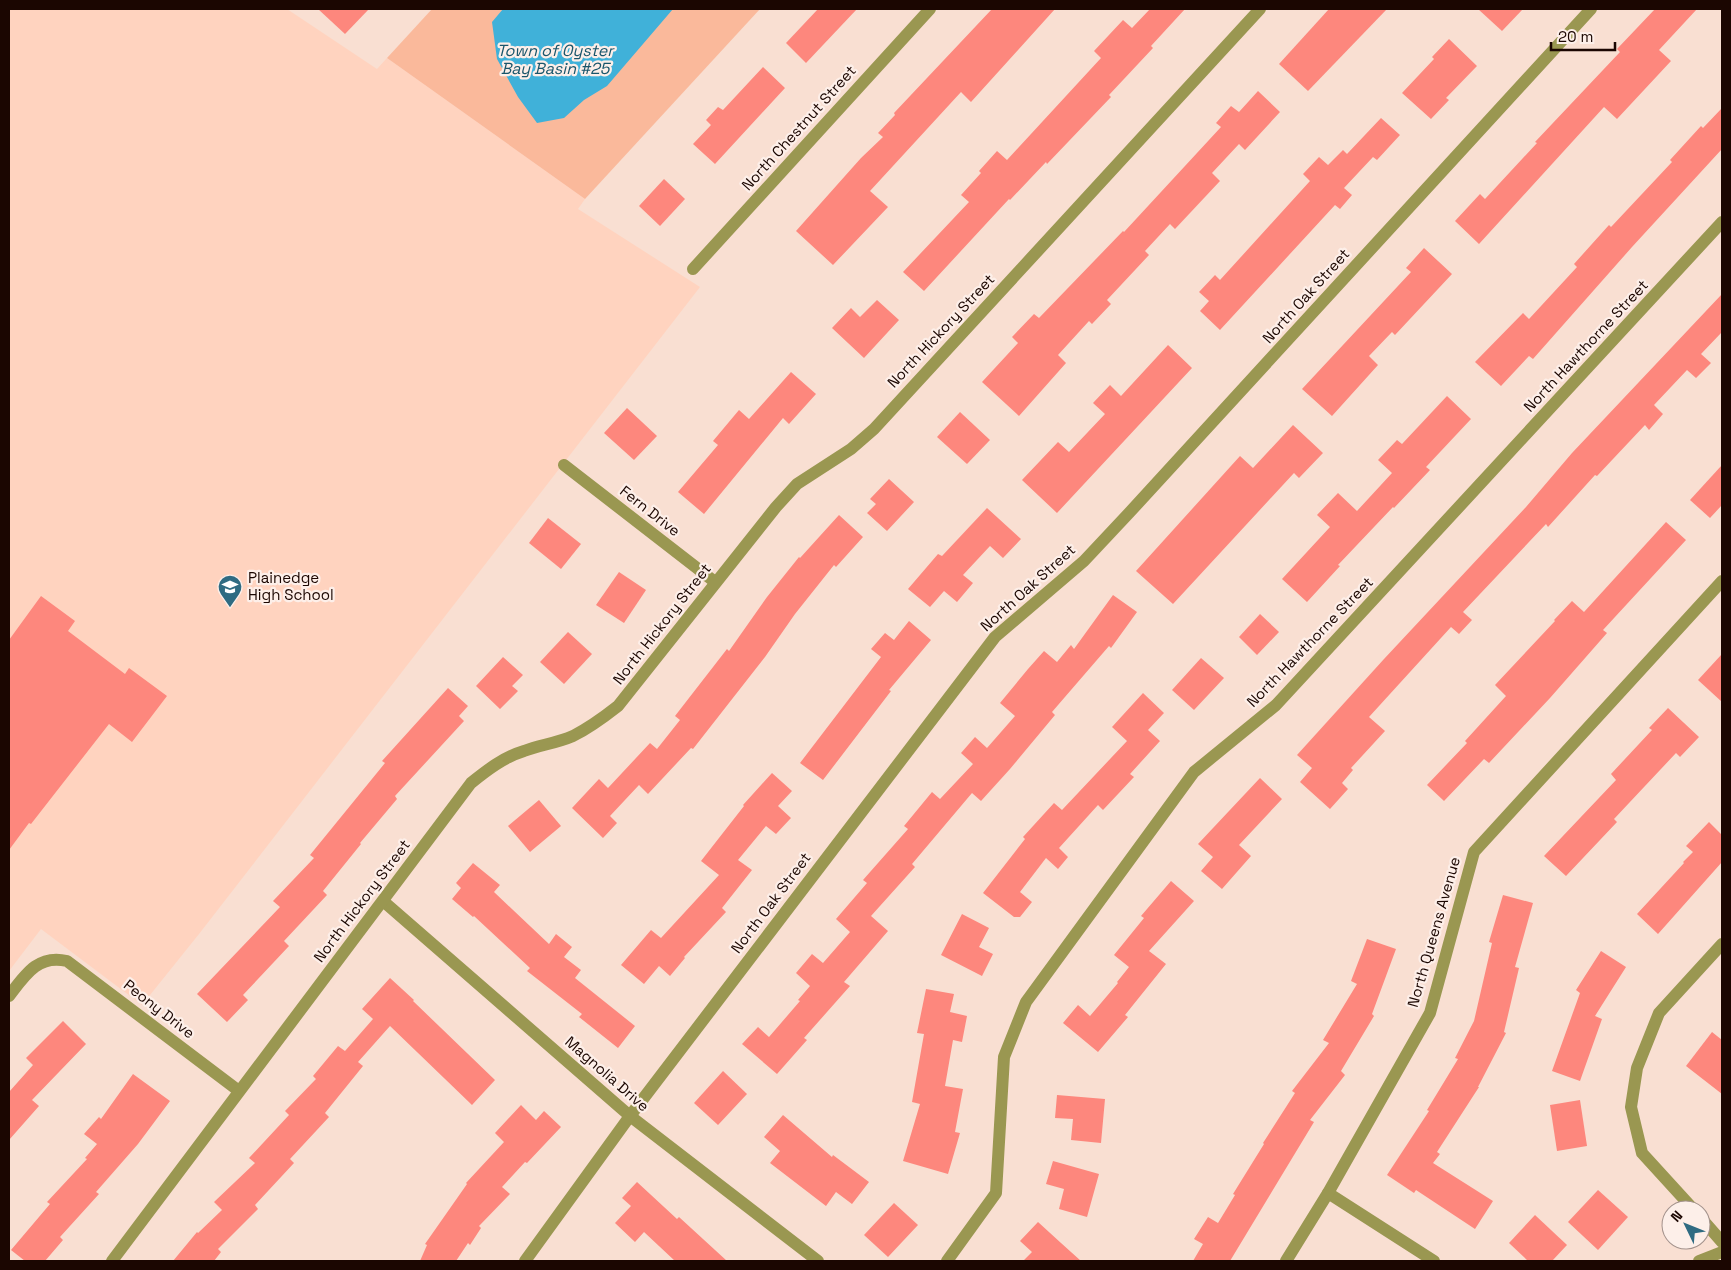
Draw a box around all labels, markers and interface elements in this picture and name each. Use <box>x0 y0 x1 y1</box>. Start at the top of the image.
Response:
scale bar <box>1551 20 1615 52</box>
text: 20 m <box>1558 27 1593 46</box>
water label: Town of Oyster Bay Basin #25 <box>497 40 615 79</box>
street label: North Chestnut Street <box>737 61 860 194</box>
street label: North Oak Street <box>1258 244 1353 347</box>
street label: North Hickory Street <box>883 270 998 392</box>
street label: North Hawthorne Street <box>1519 276 1652 416</box>
street label: Fern Drive <box>616 481 684 540</box>
street label: North Oak Street <box>976 540 1079 635</box>
street label: North Hickory Street <box>608 559 715 688</box>
place label: Plainedge High School <box>248 568 334 604</box>
street label: North Hawthorne Street <box>1242 572 1377 711</box>
school or university icon: Plainedge High School <box>217 574 243 608</box>
street label: North Hickory Street <box>309 835 414 966</box>
street label: North Oak Street <box>727 848 815 957</box>
street label: North Queens Avenue <box>1403 854 1464 1009</box>
street label: Peony Drive <box>120 975 199 1042</box>
street label: Magnolia Drive <box>561 1032 653 1115</box>
north arrow <box>1661 1200 1711 1250</box>
text: N <box>1667 1207 1686 1226</box>

